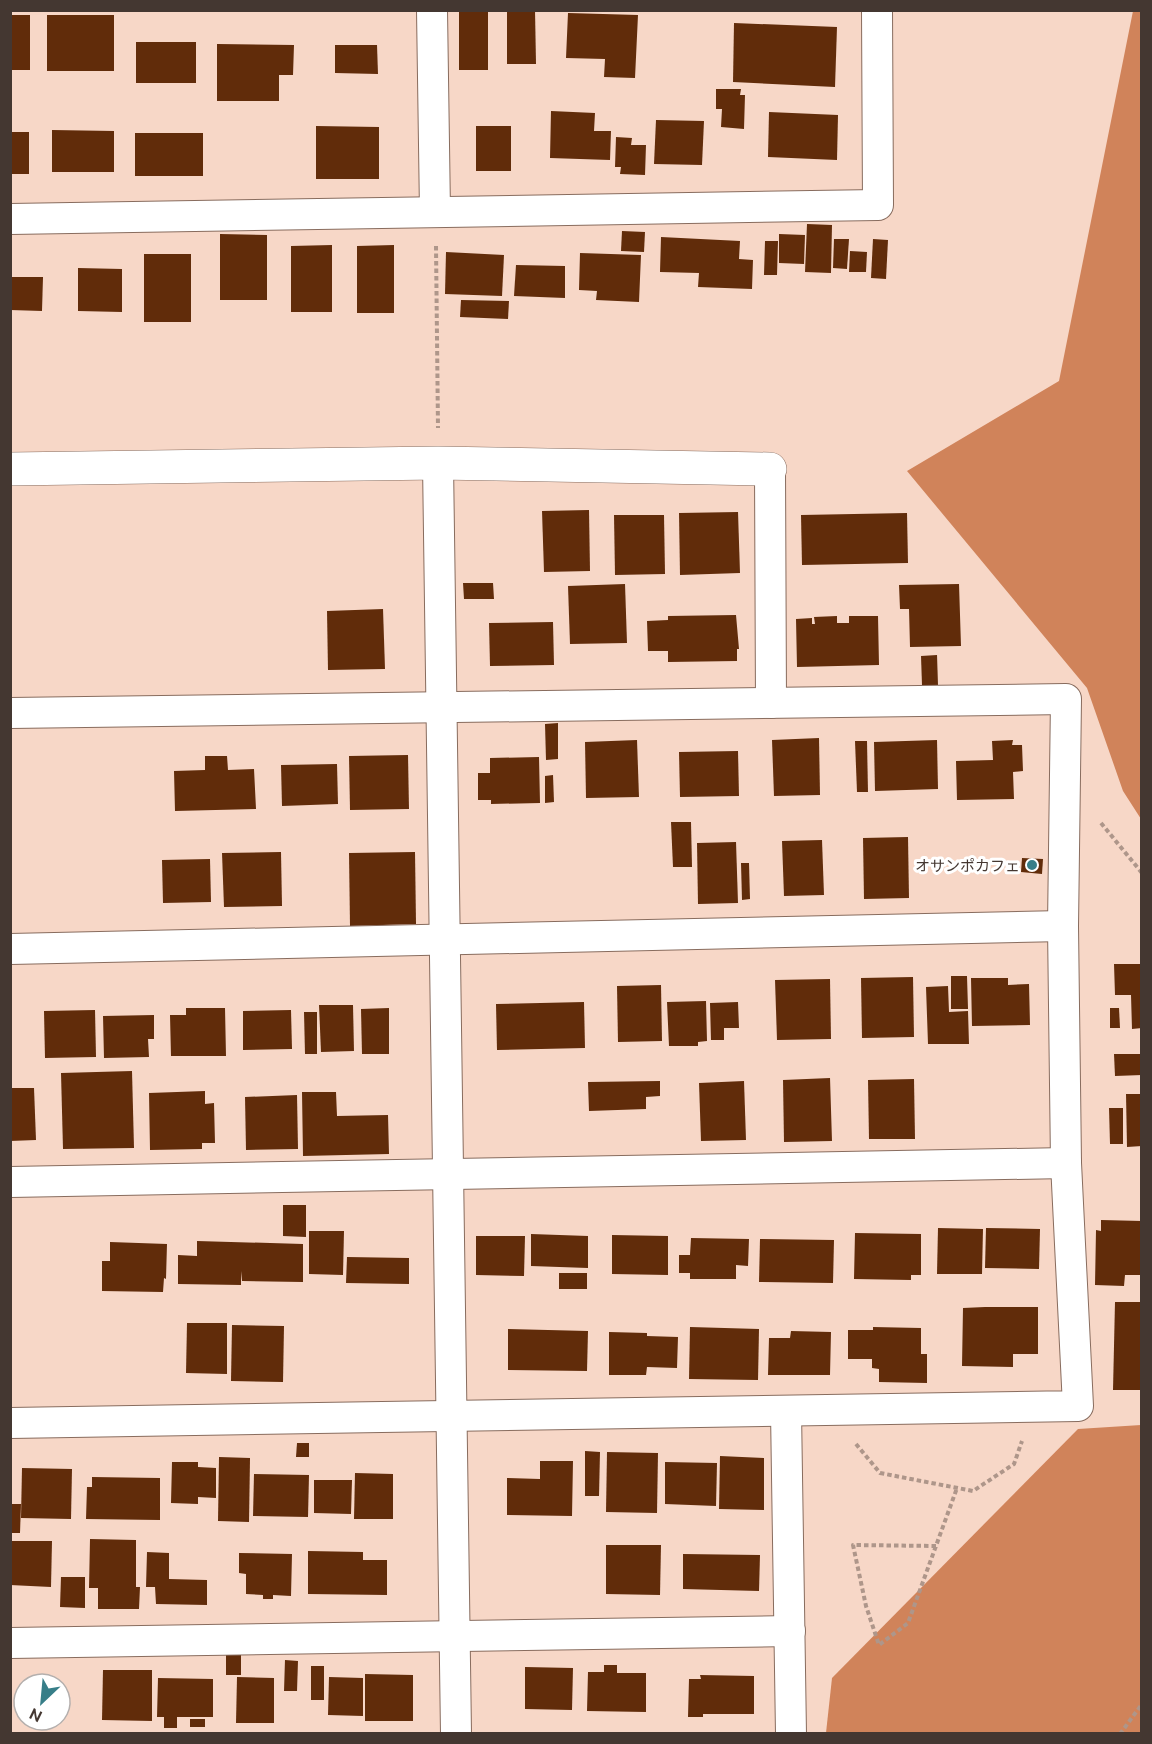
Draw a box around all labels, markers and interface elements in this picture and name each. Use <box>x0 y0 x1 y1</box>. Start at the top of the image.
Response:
place label: オサンポカフェ <box>915 857 1020 874</box>
marker: オサンポカフェ <box>1025 858 1039 872</box>
north arrow <box>12 1672 72 1732</box>
text: N <box>26 1705 45 1726</box>

